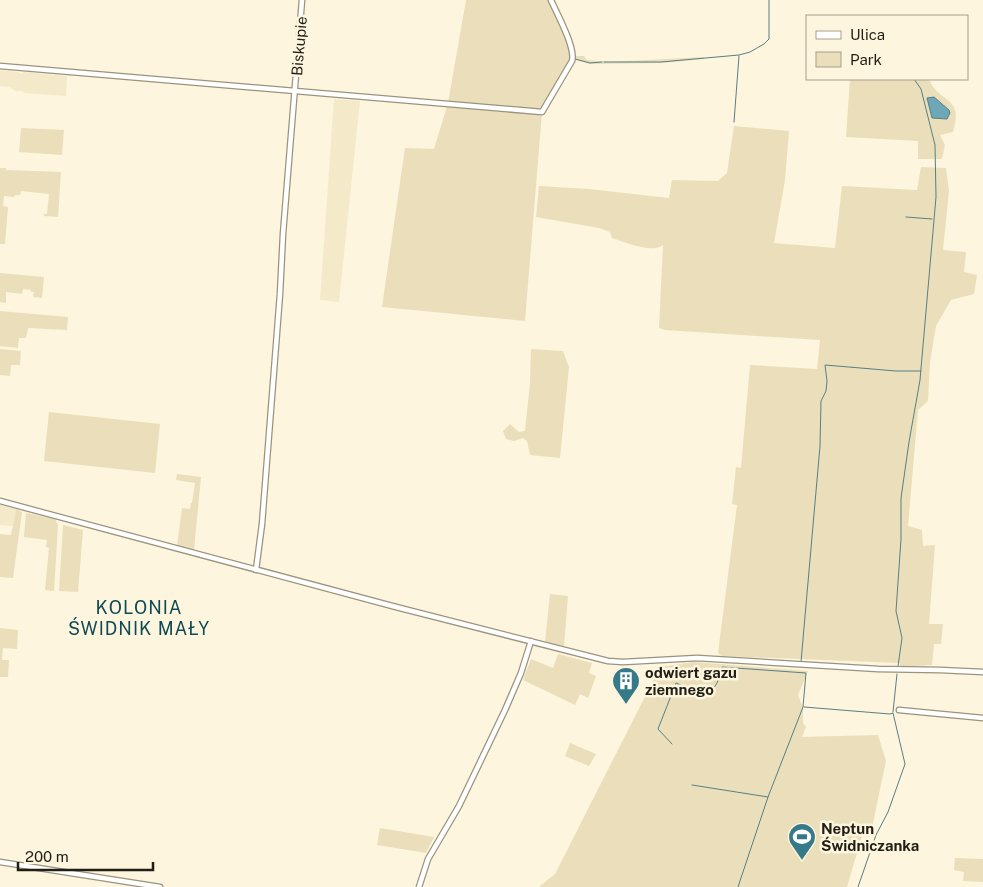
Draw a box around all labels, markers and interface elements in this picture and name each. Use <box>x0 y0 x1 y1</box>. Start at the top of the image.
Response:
legend <box>806 15 968 80</box>
street label: Biskupie <box>288 16 310 76</box>
text: Ulica <box>850 26 885 43</box>
text: Park <box>850 51 882 68</box>
district label: KOLONIA ŚWIDNIK MAŁY <box>68 597 210 639</box>
place label: odwiert gazu ziemnego <box>645 664 737 698</box>
building icon: odwiert gazu ziemnego <box>611 666 641 705</box>
place label: Neptun Świdniczanka <box>821 820 919 854</box>
sports icon: Neptun Świdniczanka <box>787 822 817 861</box>
scale bar <box>18 840 152 872</box>
text: 200 m <box>25 848 69 865</box>

